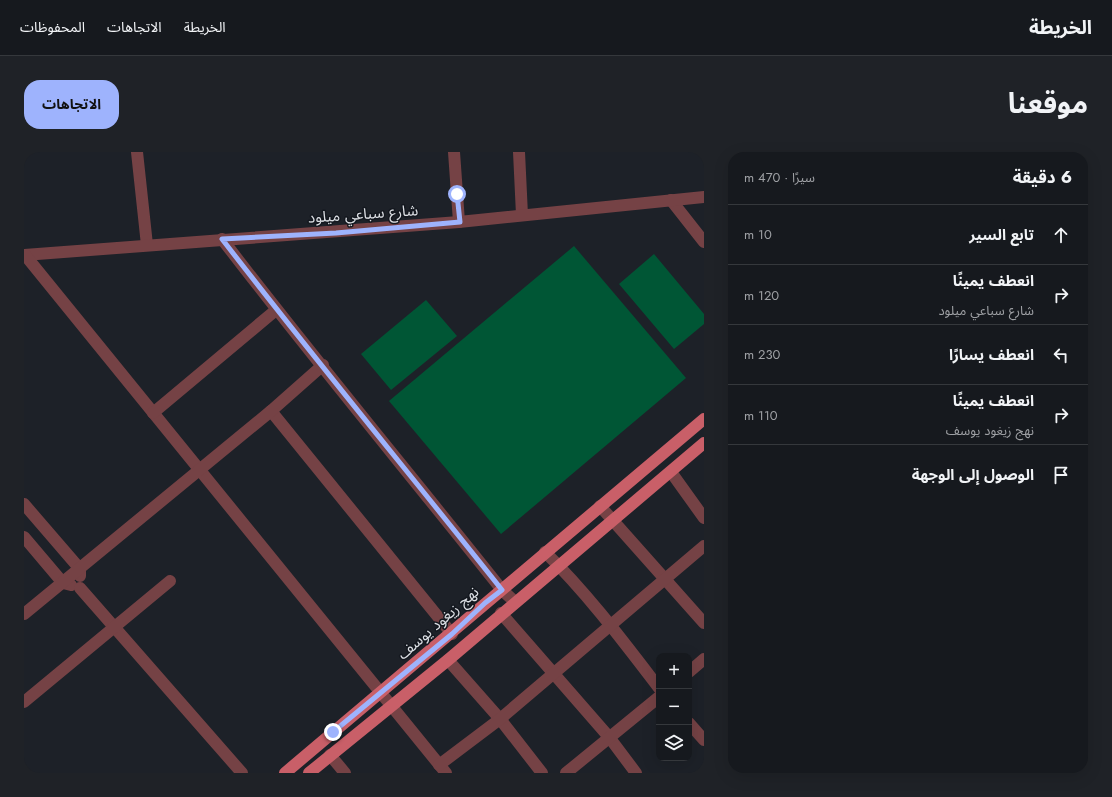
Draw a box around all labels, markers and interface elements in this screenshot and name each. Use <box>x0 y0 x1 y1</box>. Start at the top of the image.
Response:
text: الخريطة <box>1029 14 1092 41</box>
text: المحفوظات <box>20 17 85 37</box>
text: الاتجاهات <box>107 17 162 37</box>
text: الخريطة <box>184 17 226 37</box>
button: الاتجاهات <box>24 80 119 129</box>
text: موقعنا <box>1008 83 1088 124</box>
text: 6 دقيقة <box>1013 165 1072 189</box>
text: سيرًا · 470 m <box>744 168 815 187</box>
route start <box>448 185 466 203</box>
street label: شارع سباعي ميلود <box>307 199 419 230</box>
text: تابع السير <box>969 224 1034 246</box>
icon: ahead <box>1050 224 1072 246</box>
text: 10 m <box>744 225 772 244</box>
text: انعطف يمينًا <box>953 270 1034 292</box>
icon: right <box>1050 284 1072 306</box>
text: 120 m <box>744 286 779 305</box>
text: شارع سباعي ميلود <box>938 301 1034 320</box>
text: انعطف يسارًا <box>949 344 1034 366</box>
icon: left <box>1050 344 1072 366</box>
text: 230 m <box>744 345 780 364</box>
text: انعطف يمينًا <box>953 390 1034 412</box>
icon: right <box>1050 404 1072 426</box>
text: 110 m <box>744 406 778 425</box>
text: نهج زيغود يوسف <box>946 421 1034 440</box>
text: الوصول إلى الوجهة <box>912 464 1034 486</box>
icon: arrive <box>1050 464 1072 486</box>
street label: نهج زيغود يوسف <box>392 581 484 665</box>
map controls <box>656 653 692 761</box>
button: + <box>656 653 692 689</box>
button: − <box>656 689 692 725</box>
route end <box>324 723 342 741</box>
button: layers <box>656 725 692 761</box>

